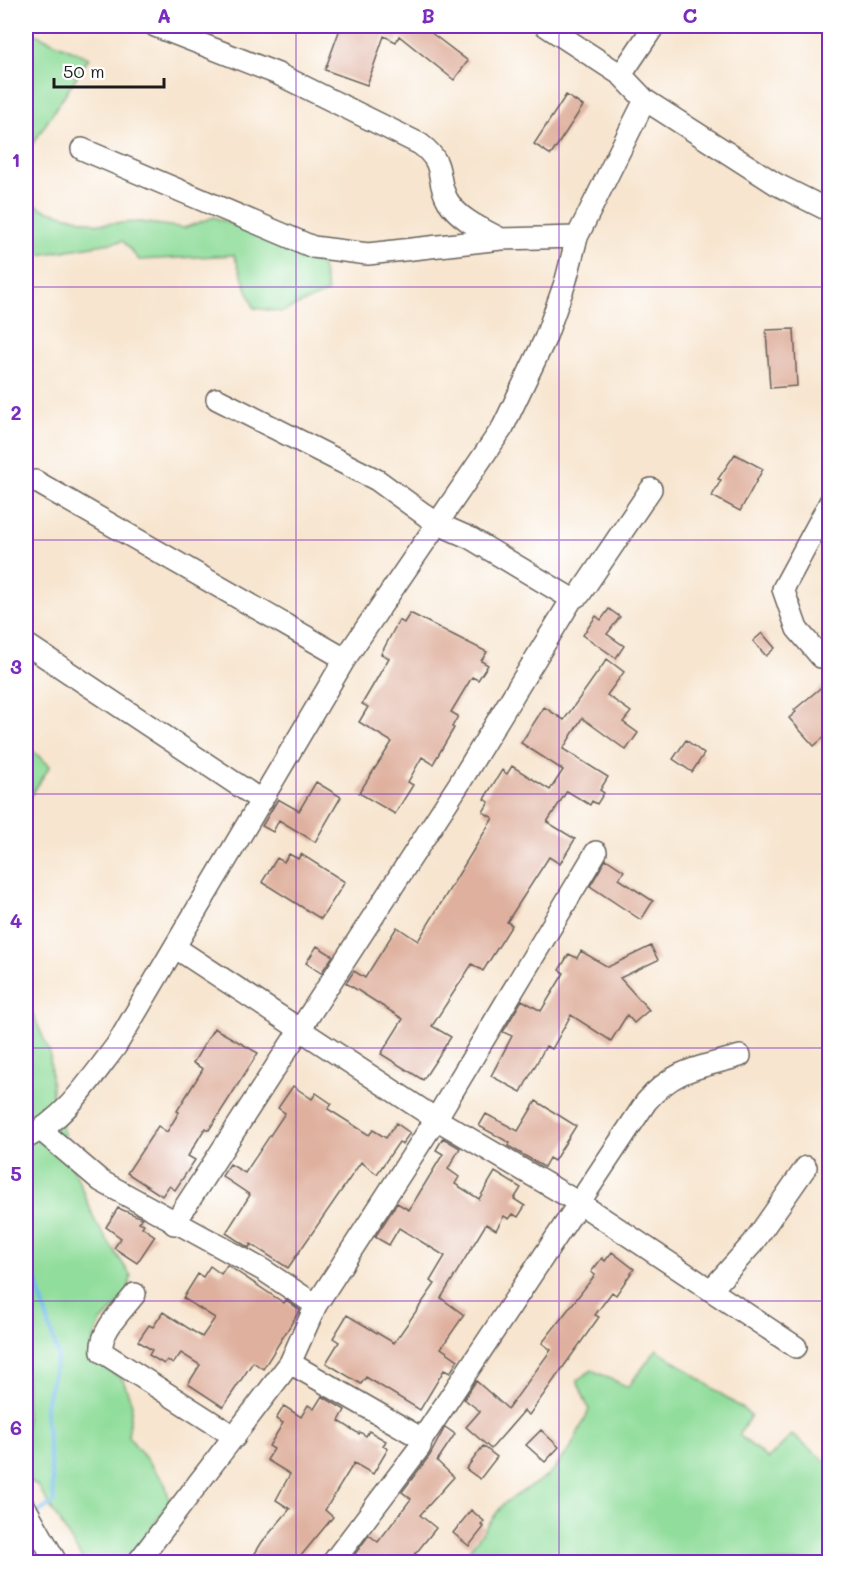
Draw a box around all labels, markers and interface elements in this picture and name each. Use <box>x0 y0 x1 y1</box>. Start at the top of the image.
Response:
text: A <box>157 2 171 28</box>
text: B <box>421 2 435 28</box>
text: C <box>683 2 698 28</box>
scale bar <box>54 51 164 89</box>
text: 50 m <box>63 59 105 83</box>
text: 1 <box>12 146 20 172</box>
text: 2 <box>10 399 22 425</box>
text: 3 <box>10 653 22 679</box>
text: 4 <box>10 907 23 933</box>
text: 5 <box>10 1160 22 1186</box>
text: 6 <box>10 1414 22 1440</box>

